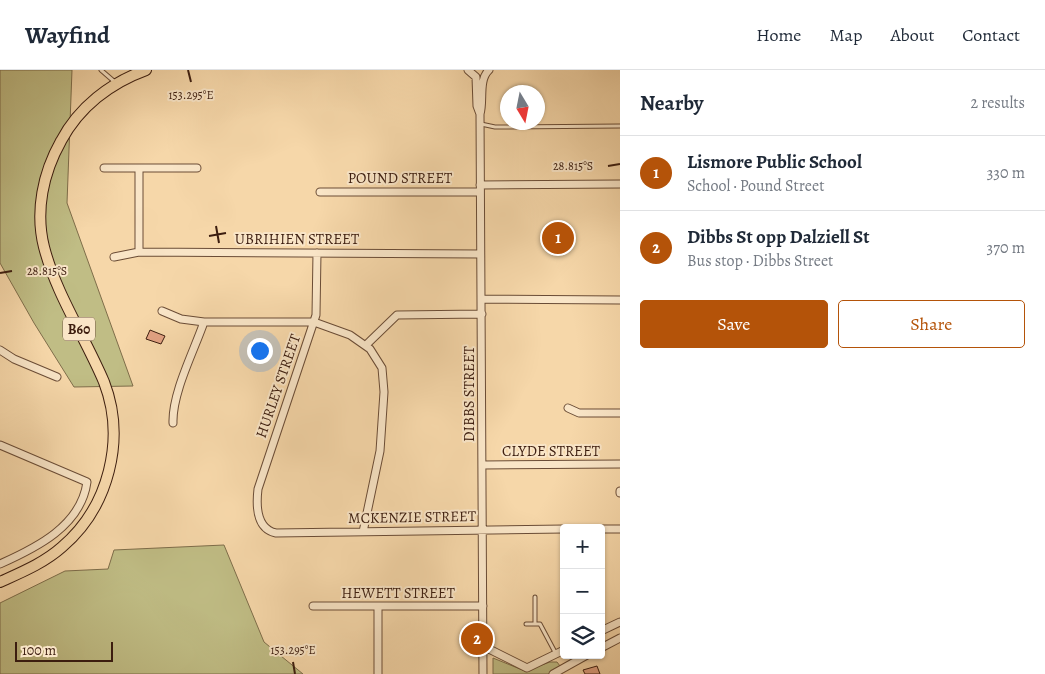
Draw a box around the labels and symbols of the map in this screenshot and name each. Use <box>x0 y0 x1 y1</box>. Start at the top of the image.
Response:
north arrow <box>500 85 545 130</box>
text: 153.295°E <box>169 87 213 103</box>
text: 28.815°S <box>553 158 593 174</box>
street label: POUND STREET <box>348 168 453 188</box>
pin: 1 <box>542 219 574 257</box>
street label: UBRIHIEN STREET <box>235 229 360 249</box>
text: 28.815°S <box>27 263 67 279</box>
road number: B60 <box>63 318 95 340</box>
street label: HURLEY STREET <box>251 331 305 441</box>
your location <box>247 338 273 364</box>
street label: DIBBS STREET <box>459 345 479 442</box>
street label: CLYDE STREET <box>502 441 601 461</box>
street label: MCKENZIE STREET <box>348 506 477 528</box>
street label: HEWETT STREET <box>341 583 456 603</box>
pin: 2 <box>461 620 493 658</box>
scale bar <box>15 639 112 662</box>
text: 153.295°E <box>271 642 315 658</box>

